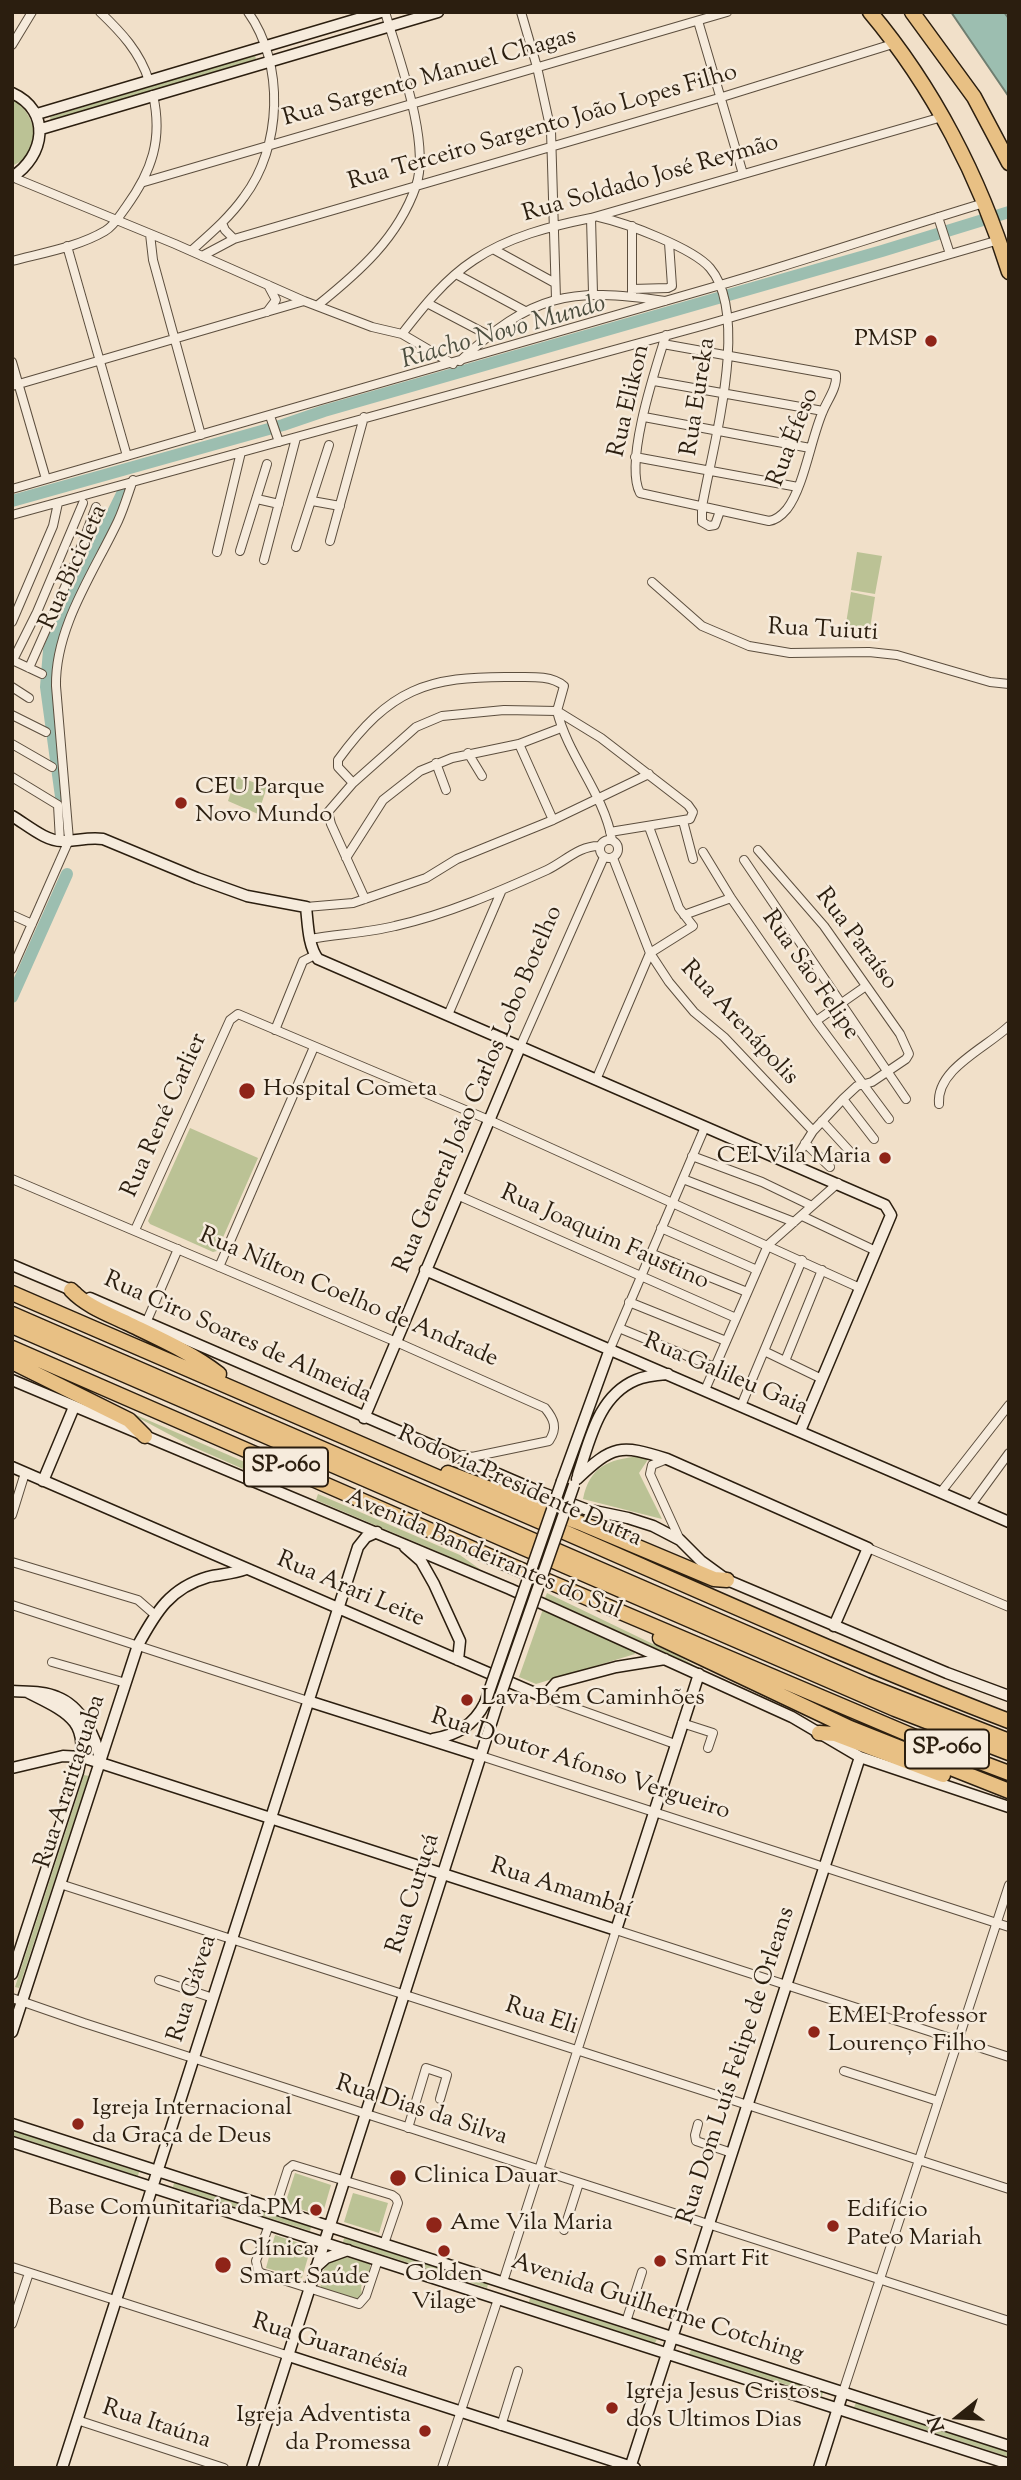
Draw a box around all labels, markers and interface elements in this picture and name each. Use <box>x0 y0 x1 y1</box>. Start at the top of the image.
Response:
street label: Rua Sargento Manuel Chagas <box>280 23 580 135</box>
street label: Rua Terceiro Sargento João Lopes Filho <box>345 60 741 198</box>
street label: Rua Soldado José Reymão <box>520 130 782 230</box>
water label: Riacho Novo Mundo <box>398 290 610 378</box>
place label: PMSP <box>854 327 917 355</box>
marker: PMSP <box>923 333 939 349</box>
street label: Rua Eureka <box>676 336 724 458</box>
street label: Rua Elikon <box>604 342 658 460</box>
street label: Rua Éfeso <box>763 385 827 491</box>
street label: Rua Bicicleta <box>35 501 115 635</box>
street label: Rua Tuiuti <box>767 615 879 649</box>
place label: CEU Parque Novo Mundo <box>195 775 332 831</box>
marker: CEU Parque Novo Mundo <box>173 795 189 811</box>
street label: Rua Paraíso <box>807 883 903 997</box>
street label: Rua General João Carlos Lobo Botelho <box>389 902 571 1278</box>
street label: Rua São Felipe <box>754 906 864 1046</box>
street label: Rua Arenápolis <box>673 956 803 1092</box>
street label: Rua René Carlier <box>117 1029 215 1203</box>
place label: Hospital Cometa <box>263 1077 437 1105</box>
marker: Hospital Cometa <box>237 1081 257 1101</box>
place label: CEI Vila Maria <box>717 1144 871 1172</box>
marker: CEI Vila Maria <box>877 1150 893 1166</box>
street label: Rua Joaquim Faustino <box>495 1180 713 1298</box>
street label: Rua Nílton Coelho de Andrade <box>194 1223 502 1375</box>
street label: Rua Ciro Soares de Almeida <box>99 1267 375 1411</box>
street label: Rua Galileu Gaia <box>638 1328 812 1424</box>
street label: Rodovia Presidente Dutra <box>392 1421 646 1555</box>
road number: SP-060 <box>244 1448 328 1486</box>
street label: Avenida Bandeirantes do Sul <box>340 1485 626 1627</box>
street label: Rua Arari Leite <box>272 1547 428 1635</box>
place label: Lava Bem Caminhões <box>481 1686 705 1714</box>
street label: Rua Araritaguaba <box>30 1692 114 1872</box>
marker: Lava Bem Caminhões <box>459 1692 475 1708</box>
street label: Rua Doutor Afonso Vergueiro <box>427 1704 733 1828</box>
road number: SP-060 <box>905 1730 989 1768</box>
street label: Rua Curuçá <box>382 1831 448 1957</box>
street label: Rua Amambaí <box>486 1854 636 1926</box>
street label: Rua Dom Luís Felipe de Orleans <box>673 1904 803 2228</box>
street label: Rua Gávea <box>163 1932 225 2046</box>
street label: Rua Eli <box>501 1993 581 2043</box>
place label: EMEI Professor Lourenço Filho <box>828 2004 987 2060</box>
marker: EMEI Professor Lourenço Filho <box>806 2024 822 2040</box>
street label: Rua Dias da Silva <box>331 2071 511 2153</box>
place label: Igreja Internacional da Graça de Deus <box>92 2096 292 2152</box>
marker: Igreja Internacional da Graça de Deus <box>70 2116 86 2132</box>
place label: Clinica Dauar <box>414 2164 558 2192</box>
marker: Clinica Dauar <box>388 2168 408 2188</box>
place label: Base Comunitaria da PM <box>48 2196 302 2224</box>
place label: Edifício Pateo Mariah <box>847 2198 982 2254</box>
marker: Base Comunitaria da PM <box>308 2202 324 2218</box>
place label: Ame Vila Maria <box>450 2211 613 2239</box>
marker: Ame Vila Maria <box>424 2215 444 2235</box>
marker: Edifício Pateo Mariah <box>825 2218 841 2234</box>
place label: Clínica Smart Saúde <box>239 2237 370 2293</box>
marker: Golden Vilage <box>436 2243 452 2259</box>
place label: Smart Fit <box>674 2247 769 2275</box>
street label: Avenida Guilherme Cotching <box>507 2249 807 2371</box>
marker: Smart Fit <box>652 2253 668 2269</box>
marker: Clínica Smart Saúde <box>213 2255 233 2275</box>
place label: Golden Vilage <box>405 2262 483 2318</box>
street label: Rua Guaranésia <box>248 2309 412 2387</box>
place label: Igreja Jesus Cristos dos Ultimos Dias <box>626 2380 819 2436</box>
north arrow <box>923 2382 993 2452</box>
street label: Rua Itaúna <box>98 2395 214 2457</box>
marker: Igreja Jesus Cristos dos Ultimos Dias <box>604 2400 620 2416</box>
place label: Igreja Adventista da Promessa <box>236 2403 411 2459</box>
text: N <box>922 2412 953 2435</box>
marker: Igreja Adventista da Promessa <box>417 2423 433 2439</box>

